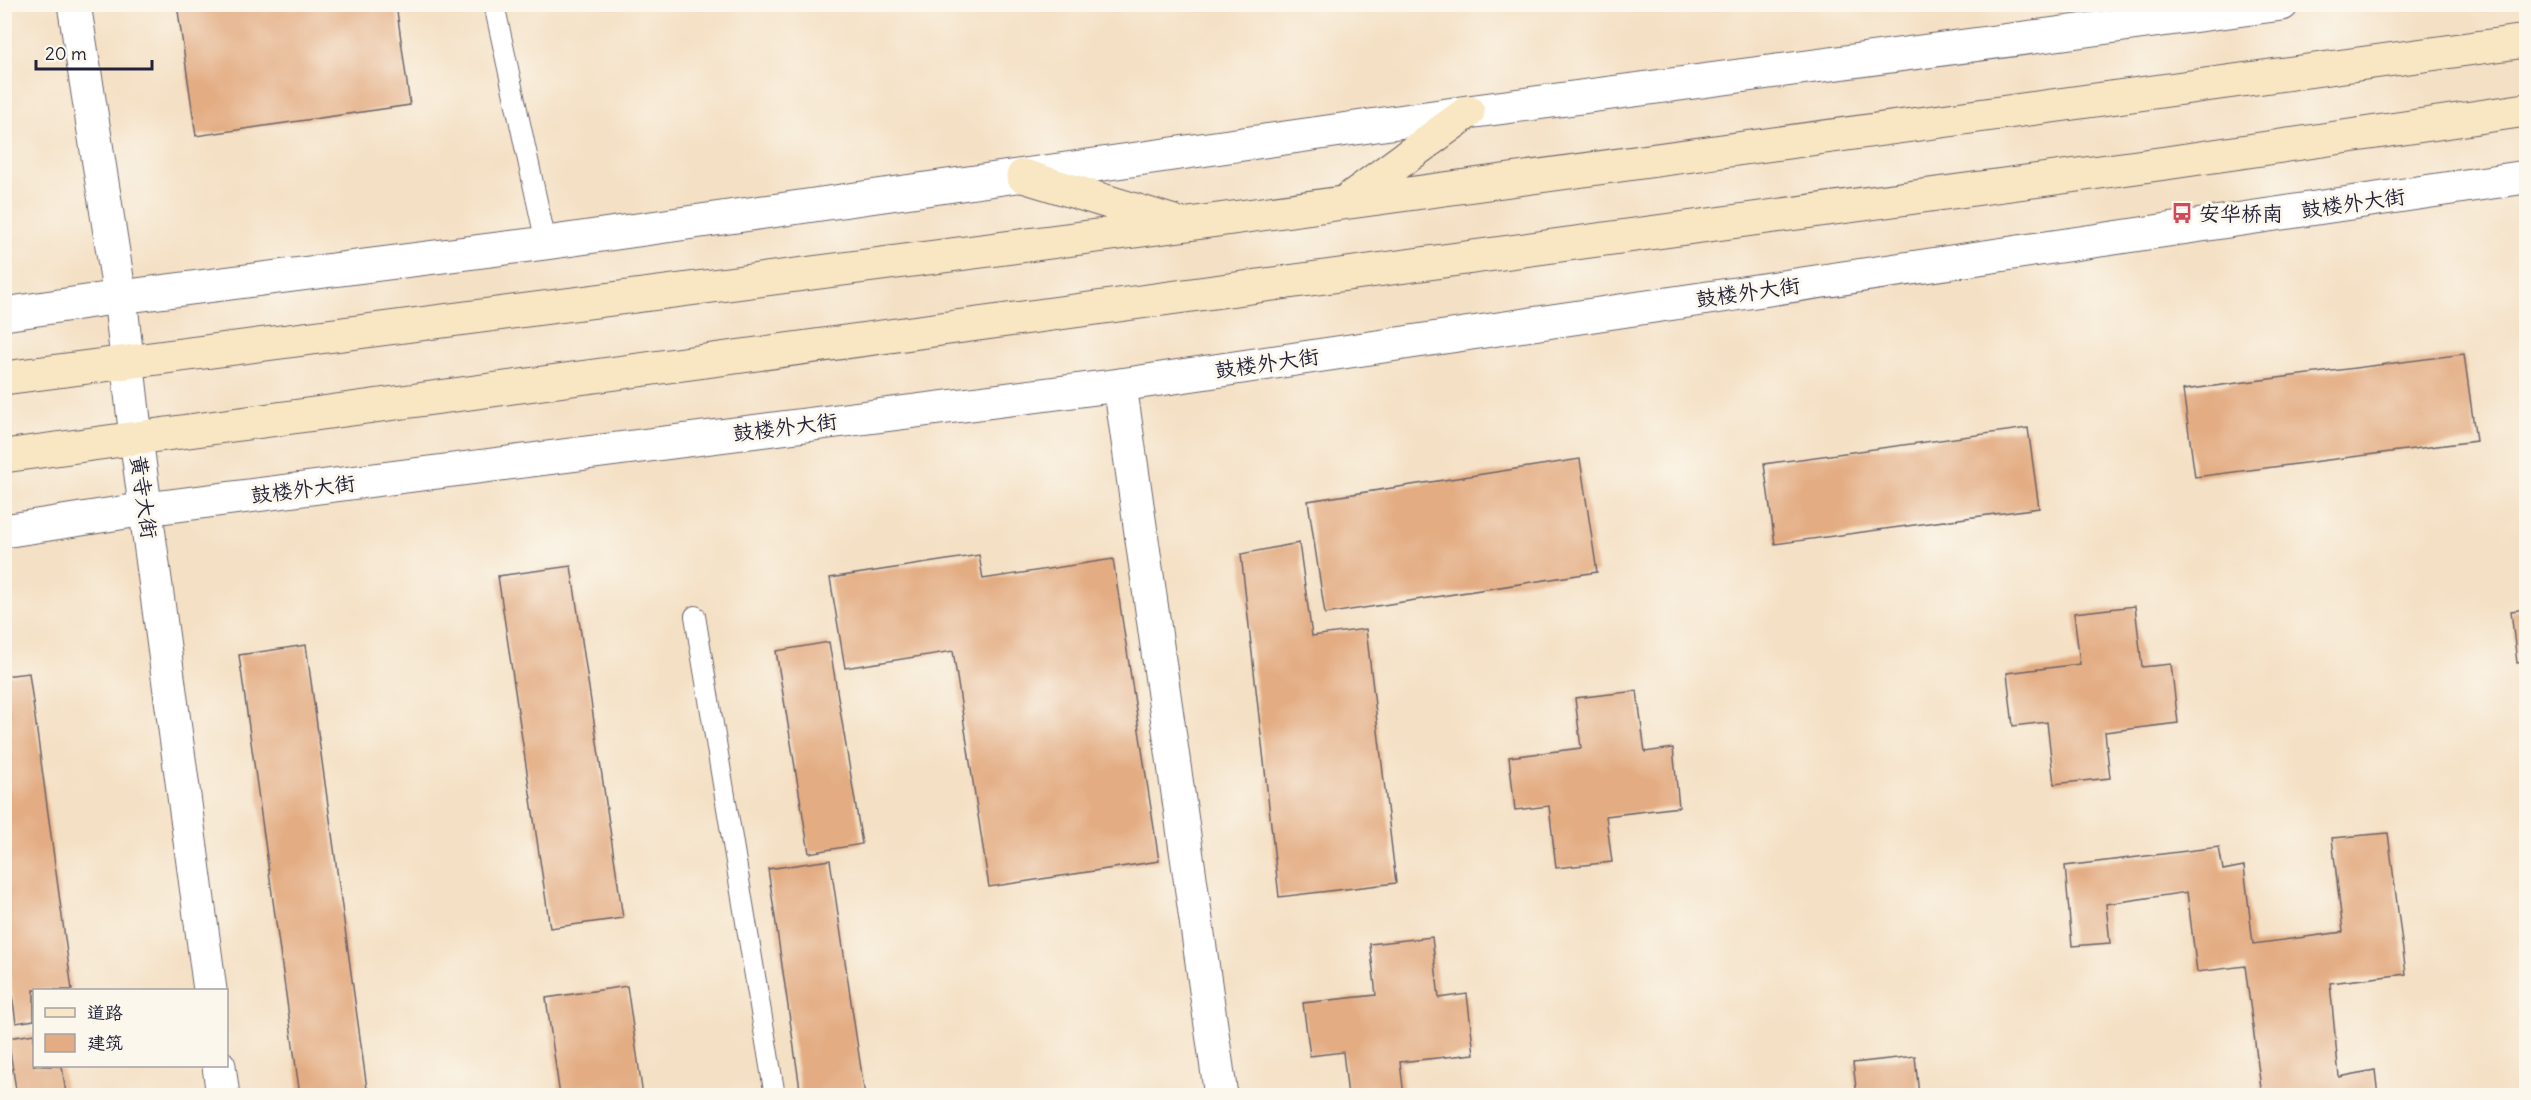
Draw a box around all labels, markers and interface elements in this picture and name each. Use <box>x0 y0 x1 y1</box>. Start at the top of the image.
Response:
scale bar <box>36 33 152 71</box>
text: 20 m <box>45 42 87 65</box>
street label: 鼓楼外大街 <box>2299 182 2407 224</box>
place label: 安华桥南 <box>2199 200 2283 227</box>
bus stop icon: 安华桥南 <box>2170 201 2194 225</box>
street label: 鼓楼外大街 <box>1694 271 1802 313</box>
street label: 鼓楼外大街 <box>1213 342 1321 384</box>
street label: 鼓楼外大街 <box>731 407 839 447</box>
street label: 黄寺大街 <box>125 454 163 540</box>
street label: 鼓楼外大街 <box>249 469 357 509</box>
legend <box>33 989 228 1067</box>
text: 道路 <box>87 1001 123 1024</box>
text: 建筑 <box>87 1031 123 1054</box>

